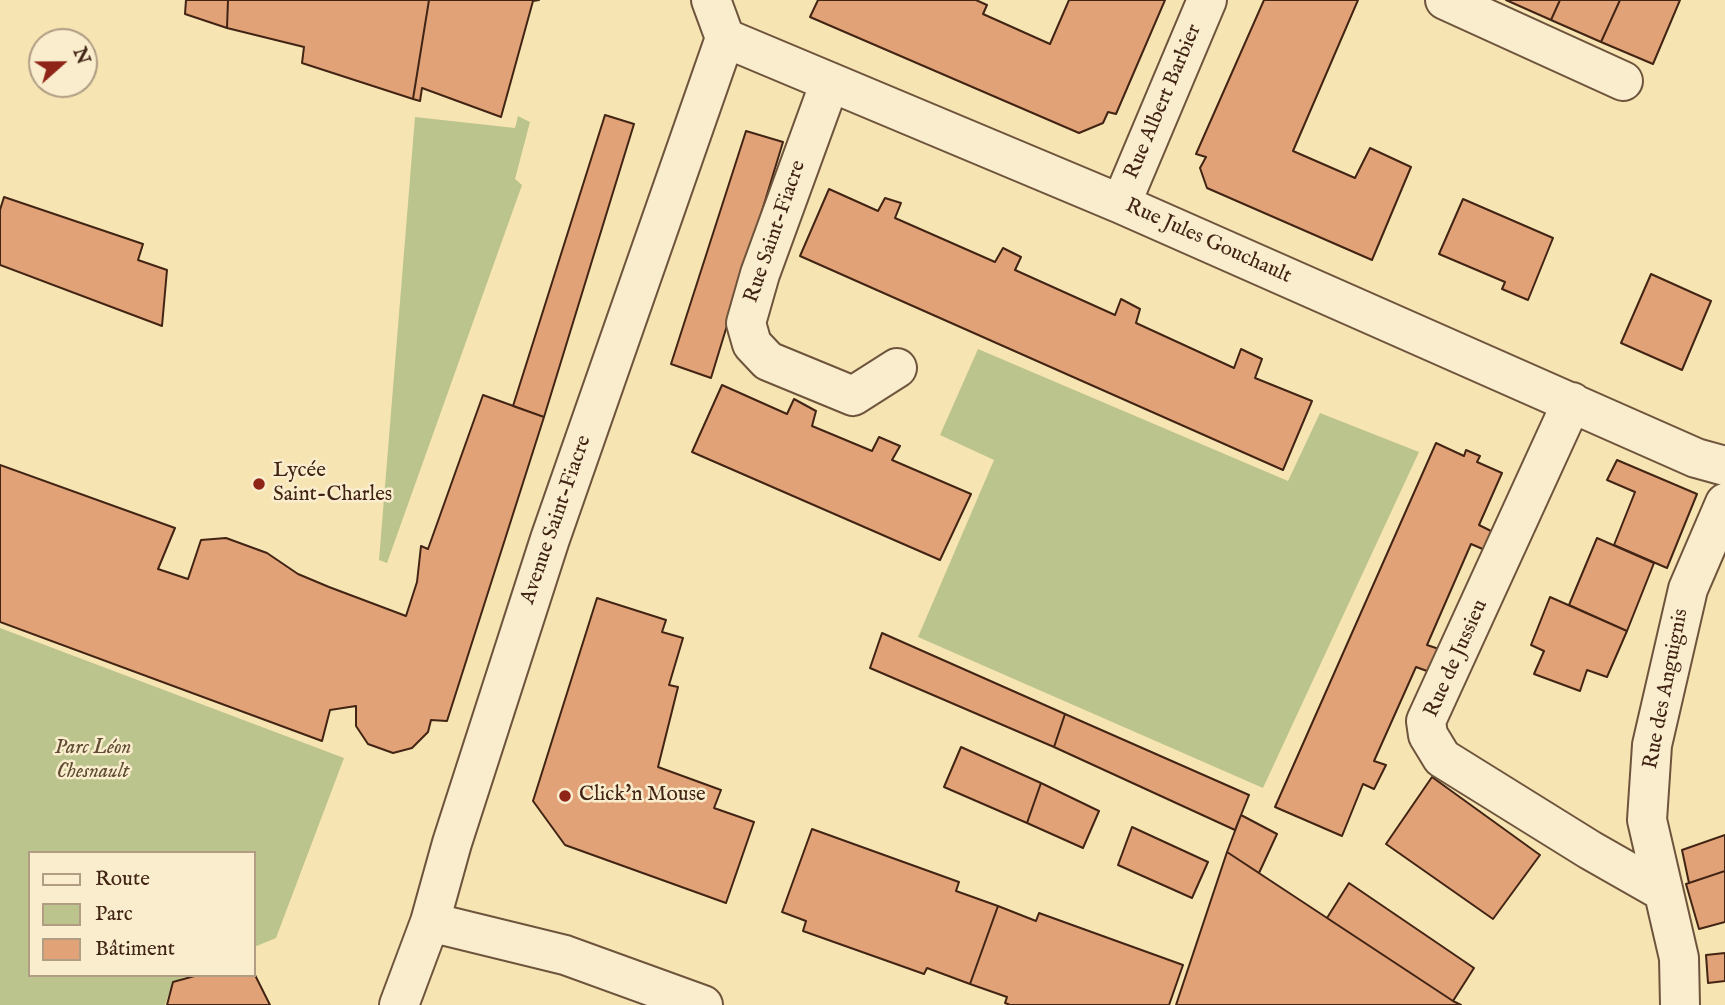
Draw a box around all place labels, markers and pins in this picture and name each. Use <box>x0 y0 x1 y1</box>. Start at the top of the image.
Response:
place label: Lycée Saint-Charles <box>273 459 392 509</box>
marker: Lycée Saint-Charles <box>251 476 267 492</box>
place label: Click'n Mouse <box>579 783 706 809</box>
marker: Click'n Mouse <box>557 788 573 804</box>

